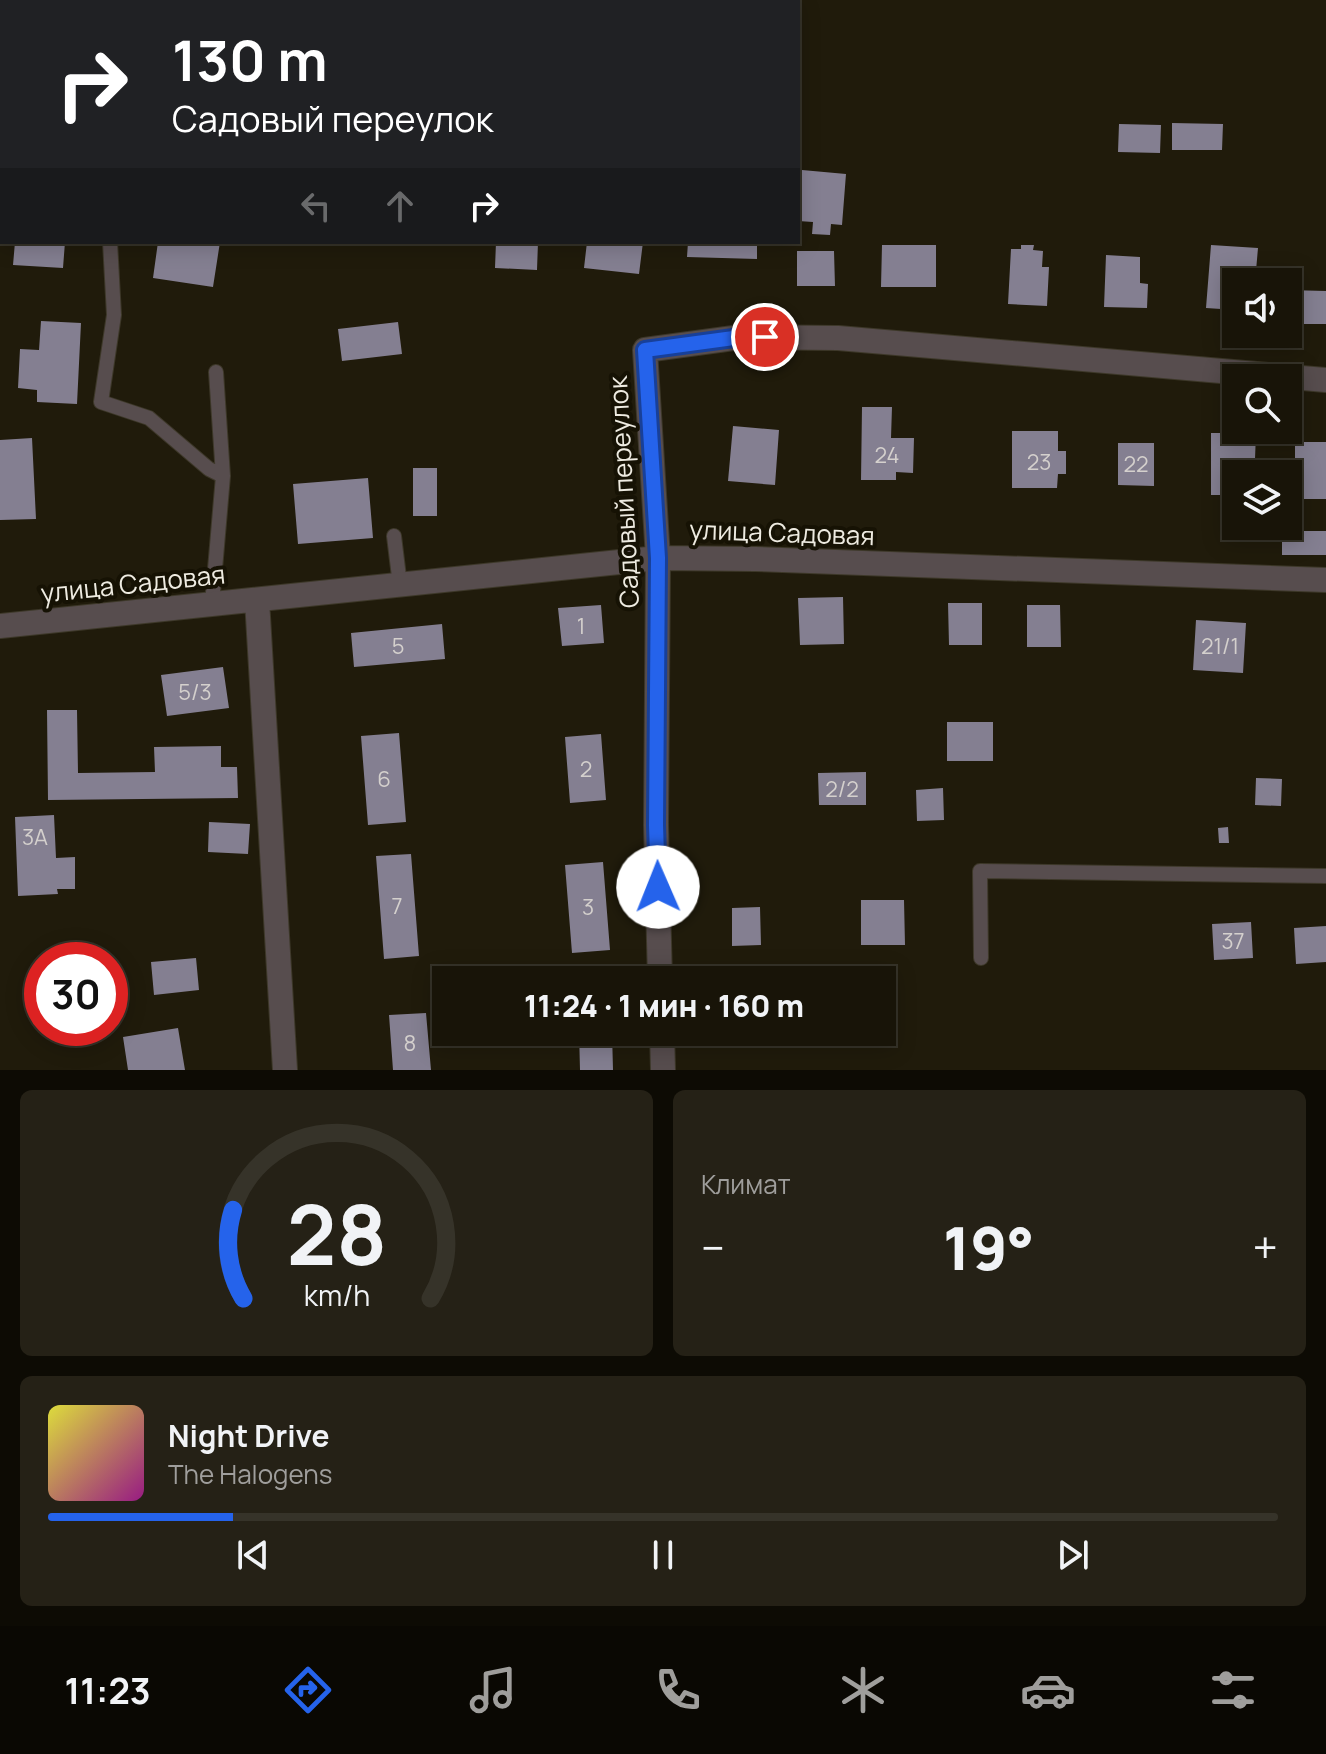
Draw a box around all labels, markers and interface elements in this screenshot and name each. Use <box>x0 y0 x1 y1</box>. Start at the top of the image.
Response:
text: 130 m <box>172 21 328 98</box>
icon: right <box>40 32 144 136</box>
text: Садовый переулок <box>172 94 493 143</box>
icon: left <box>294 184 338 228</box>
icon: ahead <box>378 184 422 228</box>
icon: right <box>462 184 506 228</box>
map controls <box>1222 268 1302 540</box>
button: sound <box>1222 268 1302 348</box>
pin <box>731 303 799 371</box>
icon: arrive <box>743 315 787 359</box>
button: search <box>1222 364 1302 444</box>
street label: Садовый переулок <box>599 374 647 609</box>
house number: 24 <box>874 440 900 470</box>
house number: 23 <box>1027 447 1051 477</box>
house number: 22 <box>1123 449 1149 479</box>
button: layers <box>1222 460 1302 540</box>
street label: улица Садовая <box>689 511 875 553</box>
street label: улица Садовая <box>39 555 227 611</box>
house number: 1 <box>577 611 585 641</box>
house number: 5 <box>392 631 404 661</box>
house number: 21/1 <box>1201 631 1239 661</box>
house number: 5/3 <box>178 677 212 707</box>
house number: 2 <box>580 754 592 784</box>
house number: 6 <box>377 764 391 794</box>
house number: 2/2 <box>825 774 859 804</box>
house number: 3А <box>22 822 48 852</box>
position arrow <box>616 845 700 929</box>
house number: 7 <box>391 891 403 921</box>
house number: 3 <box>582 892 594 922</box>
house number: 37 <box>1221 926 1245 956</box>
speed limit sign: 30 <box>24 942 128 1046</box>
text: 11:24 · 1 мин · 160 m <box>524 985 804 1026</box>
house number: 8 <box>404 1028 416 1058</box>
text: Климат <box>701 1166 791 1202</box>
text: 28 <box>286 1176 387 1290</box>
text: 19° <box>943 1206 1034 1288</box>
text: − <box>701 1217 725 1277</box>
text: + <box>1253 1217 1278 1277</box>
text: km/h <box>303 1276 370 1315</box>
text: Night Drive <box>168 1415 330 1456</box>
text: The Halogens <box>168 1456 332 1492</box>
icon: previous <box>231 1533 275 1577</box>
icon: pause <box>641 1533 685 1577</box>
icon: next <box>1051 1533 1095 1577</box>
icon: directions <box>280 1662 336 1718</box>
icon: music <box>465 1662 521 1718</box>
icon: phone <box>650 1662 706 1718</box>
icon: climate <box>835 1662 891 1718</box>
icon: car <box>1020 1662 1076 1718</box>
icon: filters <box>1205 1662 1261 1718</box>
text: 11:23 <box>65 1666 151 1715</box>

